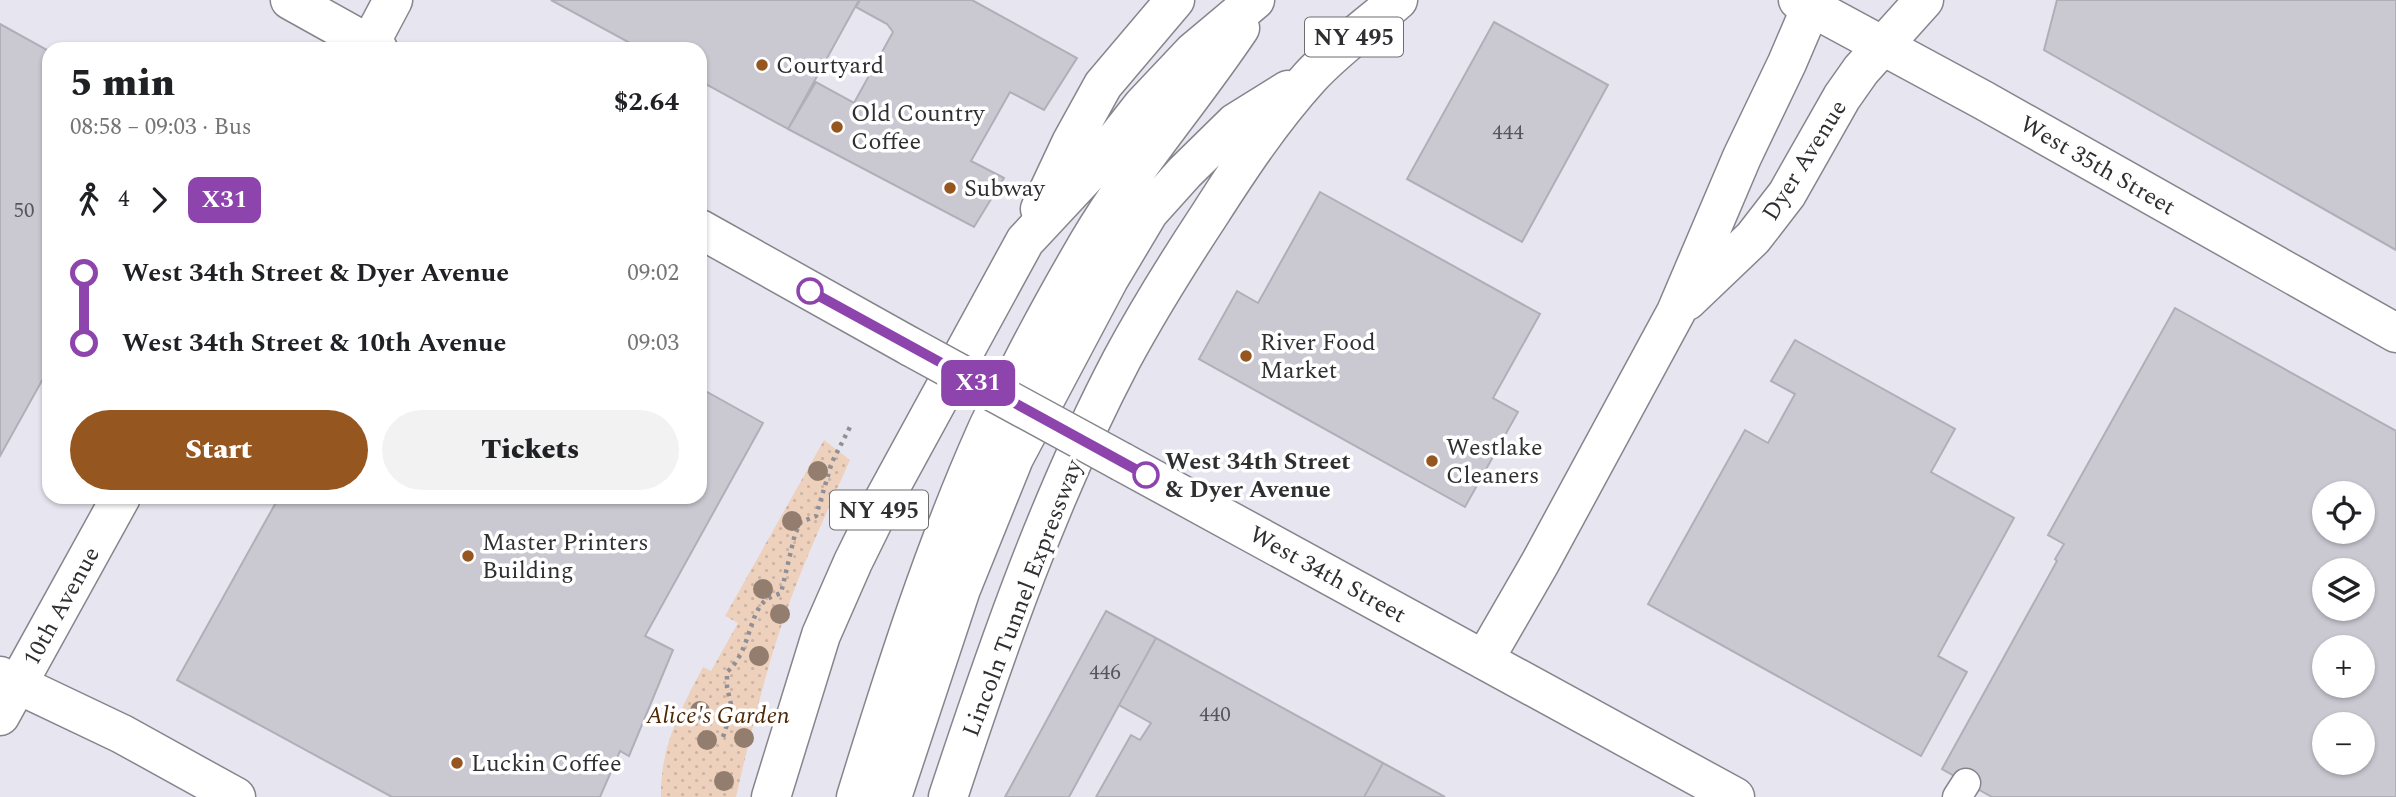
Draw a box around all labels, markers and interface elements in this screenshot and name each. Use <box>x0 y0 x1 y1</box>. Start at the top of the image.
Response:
road number: NY 495 <box>1305 18 1403 56</box>
place label: Courtyard <box>776 48 884 84</box>
text: 5 min <box>70 55 175 113</box>
marker: Courtyard <box>754 57 770 73</box>
text: $2.64 <box>614 82 679 122</box>
street label: Dyer Avenue <box>1753 93 1856 228</box>
place label: Old Country Coffee <box>851 96 986 160</box>
street label: West 35th Street <box>2013 107 2182 225</box>
text: 08:58 – 09:03 · Bus <box>70 110 252 145</box>
house number: 444 <box>1492 117 1524 149</box>
marker: Old Country Coffee <box>829 119 845 135</box>
place label: Subway <box>964 171 1046 207</box>
marker: Subway <box>942 180 958 196</box>
icon: walk <box>70 181 108 219</box>
icon: forward <box>140 181 178 219</box>
text: 4 <box>118 182 130 217</box>
text: X31 <box>202 182 247 218</box>
house number: 50 <box>14 195 35 227</box>
text: West 34th Street & Dyer Avenue <box>122 253 509 293</box>
text: 09:02 <box>627 256 679 291</box>
unlabelled marker <box>797 278 823 304</box>
text: West 34th Street & 10th Avenue <box>122 323 506 363</box>
place label: River Food Market <box>1260 325 1376 389</box>
text: 09:03 <box>627 326 679 361</box>
marker: River Food Market <box>1238 348 1254 364</box>
line badge: X31 <box>938 360 1018 406</box>
text: X31 <box>955 365 1001 401</box>
button: Start <box>70 410 368 490</box>
button: Tickets <box>382 410 679 490</box>
place label: Westlake Cleaners <box>1446 430 1543 494</box>
place label: West 34th Street & Dyer Avenue <box>1165 444 1351 508</box>
street label: Lincoln Tunnel Expressway <box>953 453 1093 742</box>
marker: Westlake Cleaners <box>1424 453 1440 469</box>
marker: West 34th Street & Dyer Avenue <box>1133 462 1159 488</box>
map controls <box>2312 481 2375 775</box>
button: locate <box>2312 481 2375 544</box>
road number: NY 495 <box>830 490 928 530</box>
street label: West 34th Street <box>1242 517 1413 633</box>
place label: Master Printers Building <box>482 525 649 589</box>
street label: 10th Avenue <box>14 540 110 673</box>
marker: Master Printers Building <box>460 548 476 564</box>
button: layers <box>2312 558 2375 621</box>
button: + <box>2312 635 2375 698</box>
house number: 446 <box>1089 657 1121 689</box>
park label: Alice's Garden <box>645 698 790 734</box>
house number: 440 <box>1199 699 1231 731</box>
button: − <box>2312 712 2375 775</box>
place label: Luckin Coffee <box>471 746 622 782</box>
marker: Luckin Coffee <box>449 755 465 771</box>

